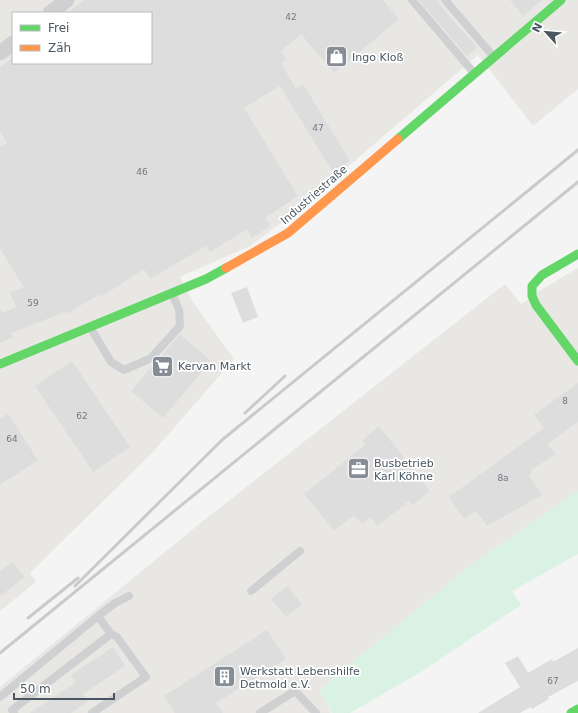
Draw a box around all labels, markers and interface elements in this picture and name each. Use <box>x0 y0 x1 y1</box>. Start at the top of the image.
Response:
legend <box>12 12 152 64</box>
house number: 42 <box>285 12 297 22</box>
north arrow <box>526 12 566 52</box>
text: Frei <box>48 21 69 35</box>
text: N <box>530 21 545 35</box>
text: Zäh <box>48 41 71 55</box>
shop icon: Ingo Kloß <box>324 44 350 70</box>
place label: Ingo Kloß <box>352 51 403 64</box>
house number: 47 <box>312 123 324 133</box>
street label: Industriestraße <box>278 163 350 227</box>
house number: 46 <box>136 167 148 177</box>
house number: 59 <box>27 298 39 308</box>
supermarket icon: Kervan Markt <box>150 353 176 379</box>
place label: Kervan Markt <box>178 360 252 373</box>
house number: 8 <box>562 396 568 406</box>
house number: 62 <box>76 411 88 421</box>
house number: 64 <box>6 434 18 444</box>
office icon: Busbetrieb Karl Köhne <box>346 456 372 482</box>
place label: Busbetrieb Karl Köhne <box>374 457 434 483</box>
house number: 8a <box>497 473 509 483</box>
building icon: Werkstatt Lebenshilfe Detmold e.V. <box>212 664 238 690</box>
place label: Werkstatt Lebenshilfe Detmold e.V. <box>240 665 360 691</box>
scale bar <box>14 675 114 701</box>
house number: 67 <box>547 676 559 686</box>
text: 50 m <box>20 682 51 696</box>

